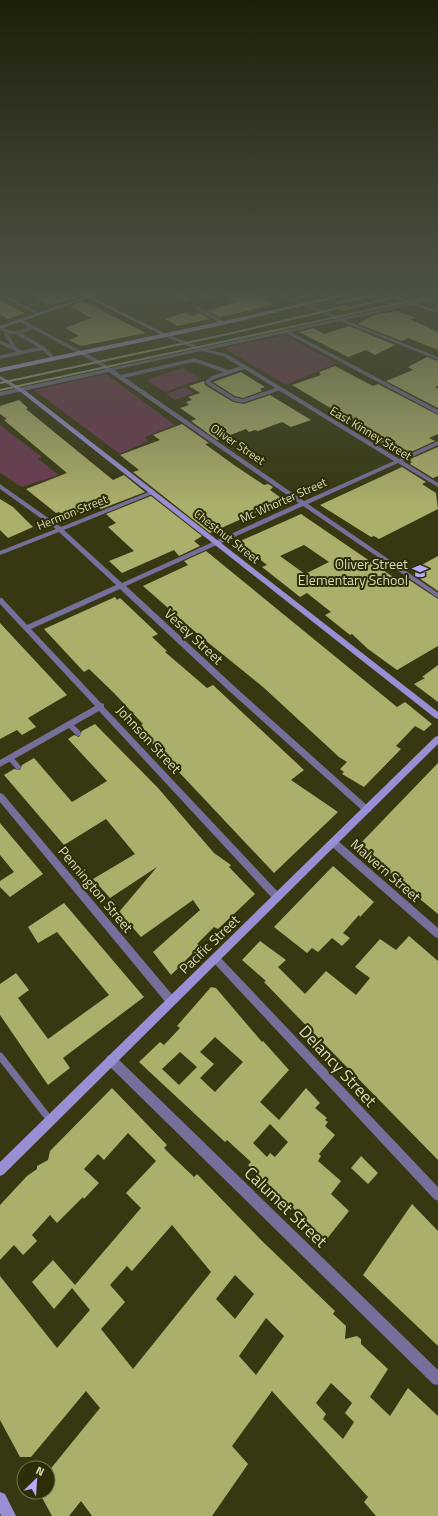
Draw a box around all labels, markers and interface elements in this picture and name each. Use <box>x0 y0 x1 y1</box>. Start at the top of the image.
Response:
street label: East Kinney Street <box>326 401 416 465</box>
street label: Oliver Street <box>207 419 270 470</box>
street label: Mc Whorter Street <box>236 472 330 528</box>
street label: Hermon Street <box>34 489 111 535</box>
street label: Chestnut Street <box>190 504 265 568</box>
place label: Oliver Street Elementary School <box>298 553 408 590</box>
school or university icon: Oliver Street Elementary School <box>411 562 429 580</box>
street label: Vesey Street <box>160 603 228 669</box>
street label: Johnson Street <box>112 700 186 778</box>
street label: Malvern Street <box>346 833 426 907</box>
street label: Pennington Street <box>54 841 139 937</box>
street label: Pacific Street <box>174 910 244 978</box>
street label: Delancy Street <box>293 1019 383 1113</box>
street label: Calumet Street <box>238 1160 334 1254</box>
north arrow <box>16 1460 56 1500</box>
text: N <box>33 1462 47 1480</box>

